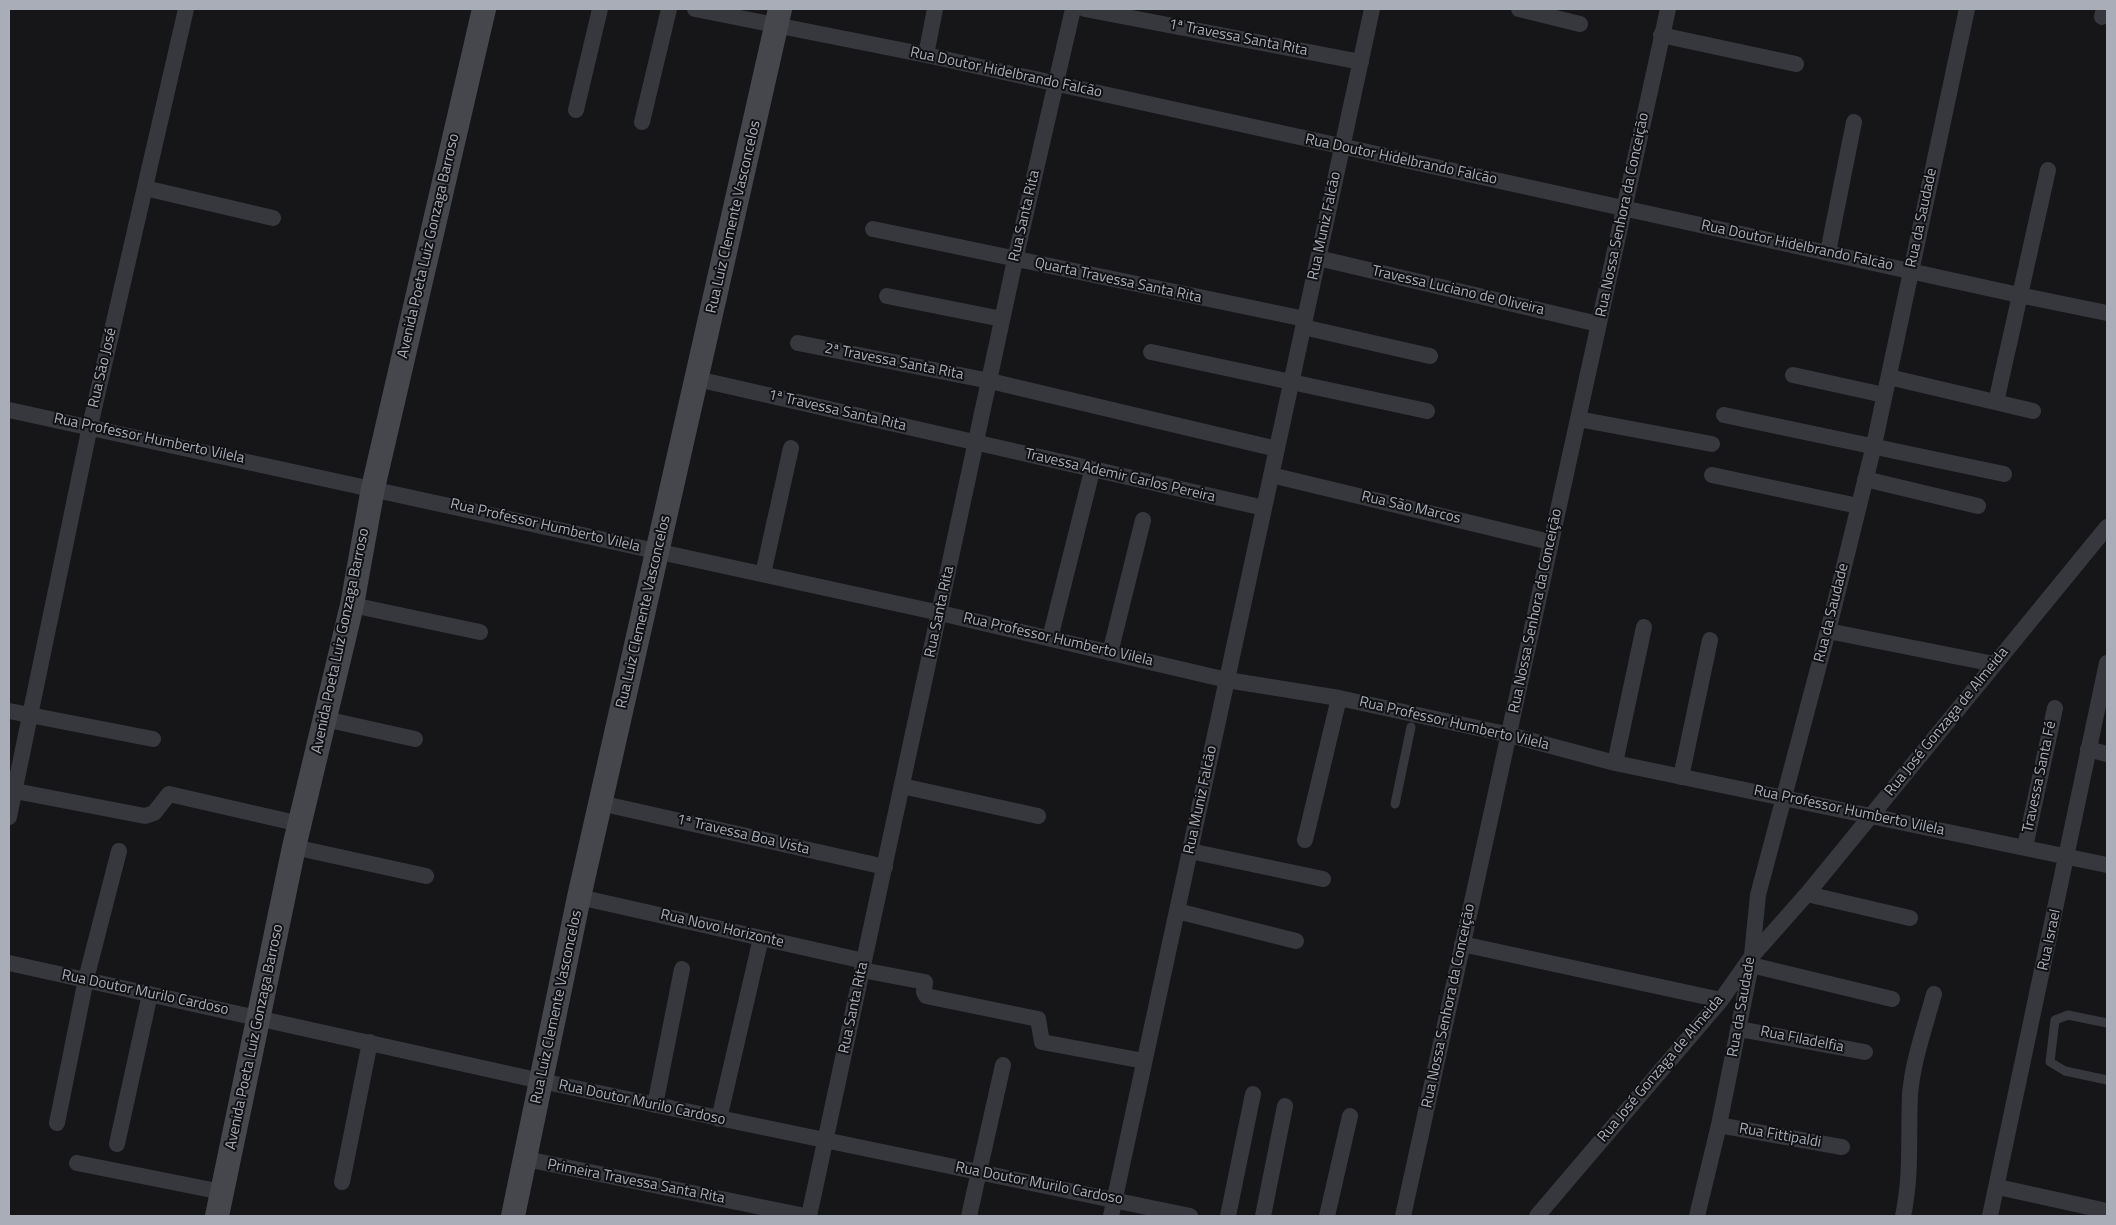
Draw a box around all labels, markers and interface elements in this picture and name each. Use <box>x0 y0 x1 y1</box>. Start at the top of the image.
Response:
street label: 1ª Travessa Santa Rita <box>1167 16 1309 60</box>
street label: Rua Doutor Hidelbrando Falcão <box>908 44 1104 102</box>
street label: Rua Nossa Senhora da Conceição <box>1593 111 1653 319</box>
street label: Rua Luiz Clemente Vasconcelos <box>703 119 765 315</box>
street label: Rua Doutor Hidelbrando Falcão <box>1303 131 1499 189</box>
street label: Avenida Poeta Luiz Gonzaga Barroso <box>394 132 464 360</box>
street label: Rua da Saudade <box>1903 167 1941 269</box>
street label: Rua Santa Rita <box>1006 169 1044 263</box>
street label: Rua Muniz Falcão <box>1305 170 1345 282</box>
street label: Rua Doutor Hidelbrando Falcão <box>1699 217 1895 275</box>
street label: Quarta Travessa Santa Rita <box>1033 254 1203 308</box>
street label: Travessa Luciano de Oliveira <box>1370 262 1546 320</box>
street label: Rua São José <box>85 326 121 410</box>
street label: 2ª Travessa Santa Rita <box>823 340 965 384</box>
street label: 1ª Travessa Santa Rita <box>766 386 908 436</box>
street label: Rua Professor Humberto Vilela <box>52 410 246 468</box>
street label: Travessa Ademir Carlos Pereira <box>1023 445 1217 507</box>
street label: Rua São Marcos <box>1360 488 1462 528</box>
street label: Rua Professor Humberto Vilela <box>448 495 642 557</box>
street label: Rua Nossa Senhora da Conceição <box>1506 507 1566 715</box>
street label: Rua Luiz Clemente Vasconcelos <box>613 514 675 710</box>
street label: Avenida Poeta Luiz Gonzaga Barroso <box>308 527 374 755</box>
street label: Rua da Saudade <box>1811 562 1853 664</box>
street label: Rua Santa Rita <box>922 565 958 659</box>
street label: Rua Professor Humberto Vilela <box>961 609 1155 671</box>
street label: Rua José Gonzaga de Almeida <box>1881 644 2013 800</box>
street label: Rua Professor Humberto Vilela <box>1357 693 1551 755</box>
street label: Travessa Santa Fé <box>2019 720 2061 834</box>
street label: Rua Muniz Falcão <box>1181 744 1221 856</box>
street label: Rua Professor Humberto Vilela <box>1752 782 1946 840</box>
street label: 1ª Travessa Boa Vista <box>675 811 811 859</box>
street label: Rua Nossa Senhora da Conceição <box>1419 902 1479 1110</box>
street label: Rua Novo Horizonte <box>659 906 785 952</box>
street label: Rua Israel <box>2035 908 2065 972</box>
street label: Rua Luiz Clemente Vasconcelos <box>528 909 586 1105</box>
street label: Avenida Poeta Luiz Gonzaga Barroso <box>222 923 288 1151</box>
street label: Rua da Saudade <box>1724 956 1760 1058</box>
street label: Rua Santa Rita <box>836 961 872 1055</box>
street label: Rua Doutor Murilo Cardoso <box>60 966 230 1020</box>
street label: Rua José Gonzaga de Almeida <box>1594 992 1728 1146</box>
street label: Rua Filadelfia <box>1759 1023 1845 1057</box>
street label: Rua Doutor Murilo Cardoso <box>557 1076 727 1130</box>
street label: Rua Fittipaldi <box>1738 1120 1822 1152</box>
street label: Primeira Travessa Santa Rita <box>546 1156 726 1208</box>
street label: Rua Doutor Murilo Cardoso <box>954 1159 1124 1209</box>

